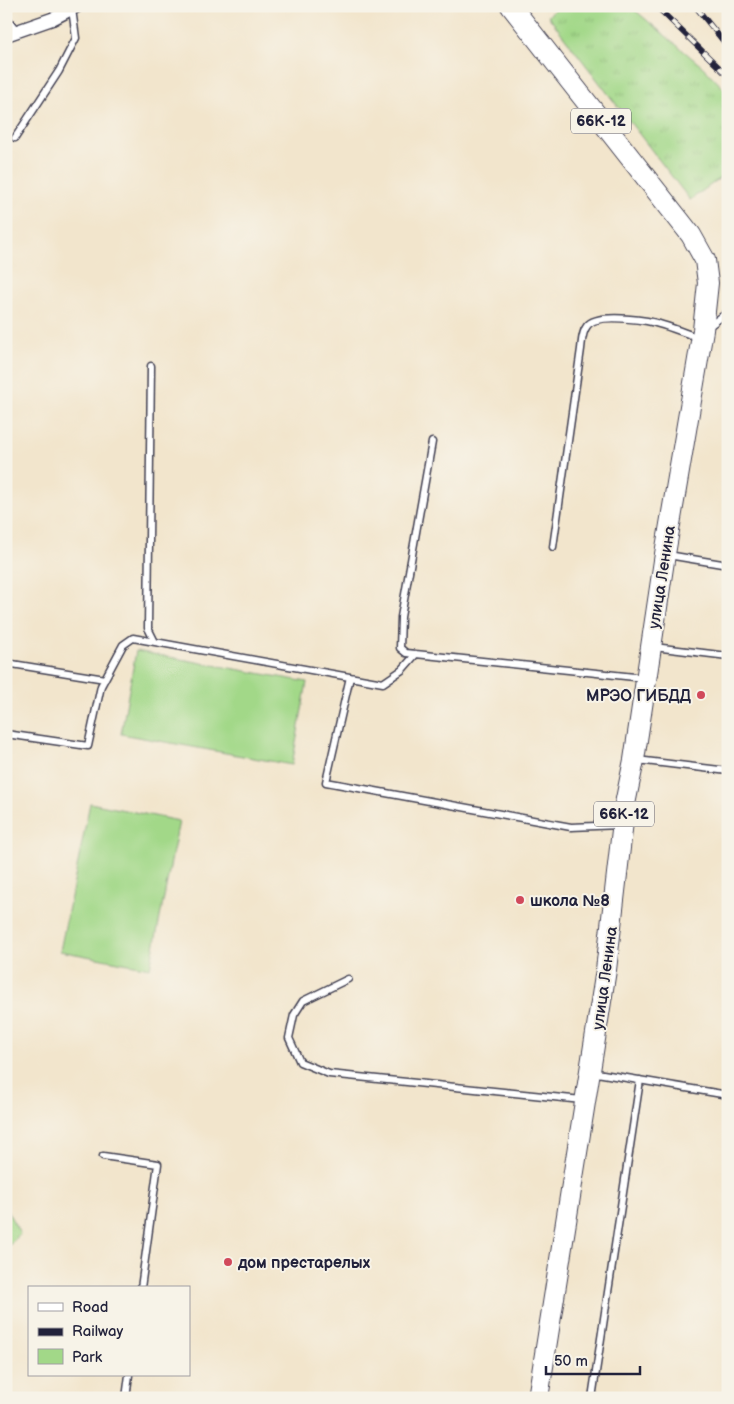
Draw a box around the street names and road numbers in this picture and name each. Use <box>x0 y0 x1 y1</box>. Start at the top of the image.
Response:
road number: 66К-12 <box>571 108 631 134</box>
street label: улица Ленина <box>645 524 680 630</box>
road number: 66К-12 <box>594 802 654 826</box>
street label: улица Ленина <box>589 925 622 1031</box>

